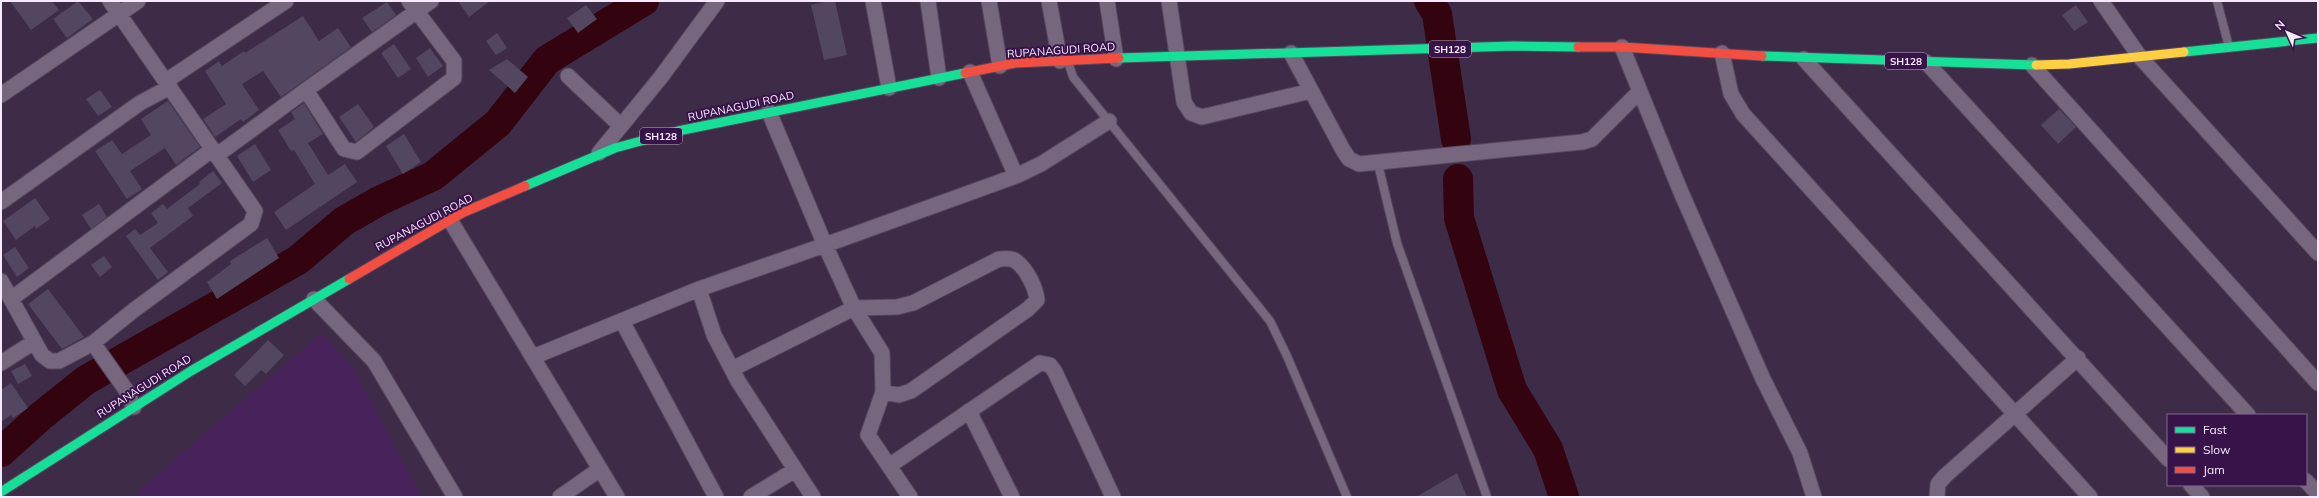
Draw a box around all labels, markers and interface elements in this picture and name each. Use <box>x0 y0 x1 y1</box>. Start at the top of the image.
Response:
north arrow <box>2267 12 2307 52</box>
text: N <box>2272 17 2288 33</box>
street label: RUPANAGUDI ROAD <box>1006 39 1116 61</box>
road number: SH128 <box>1429 41 1471 57</box>
road number: SH128 <box>1885 53 1927 69</box>
street label: RUPANAGUDI ROAD <box>686 88 796 124</box>
road number: SH128 <box>640 128 682 144</box>
street label: RUPANAGUDI ROAD <box>373 190 475 254</box>
street label: RUPANAGUDI ROAD <box>94 351 194 421</box>
legend <box>2167 414 2307 486</box>
text: Fast <box>2203 422 2227 437</box>
text: Slow <box>2203 442 2231 457</box>
text: Jam <box>2203 462 2225 477</box>

